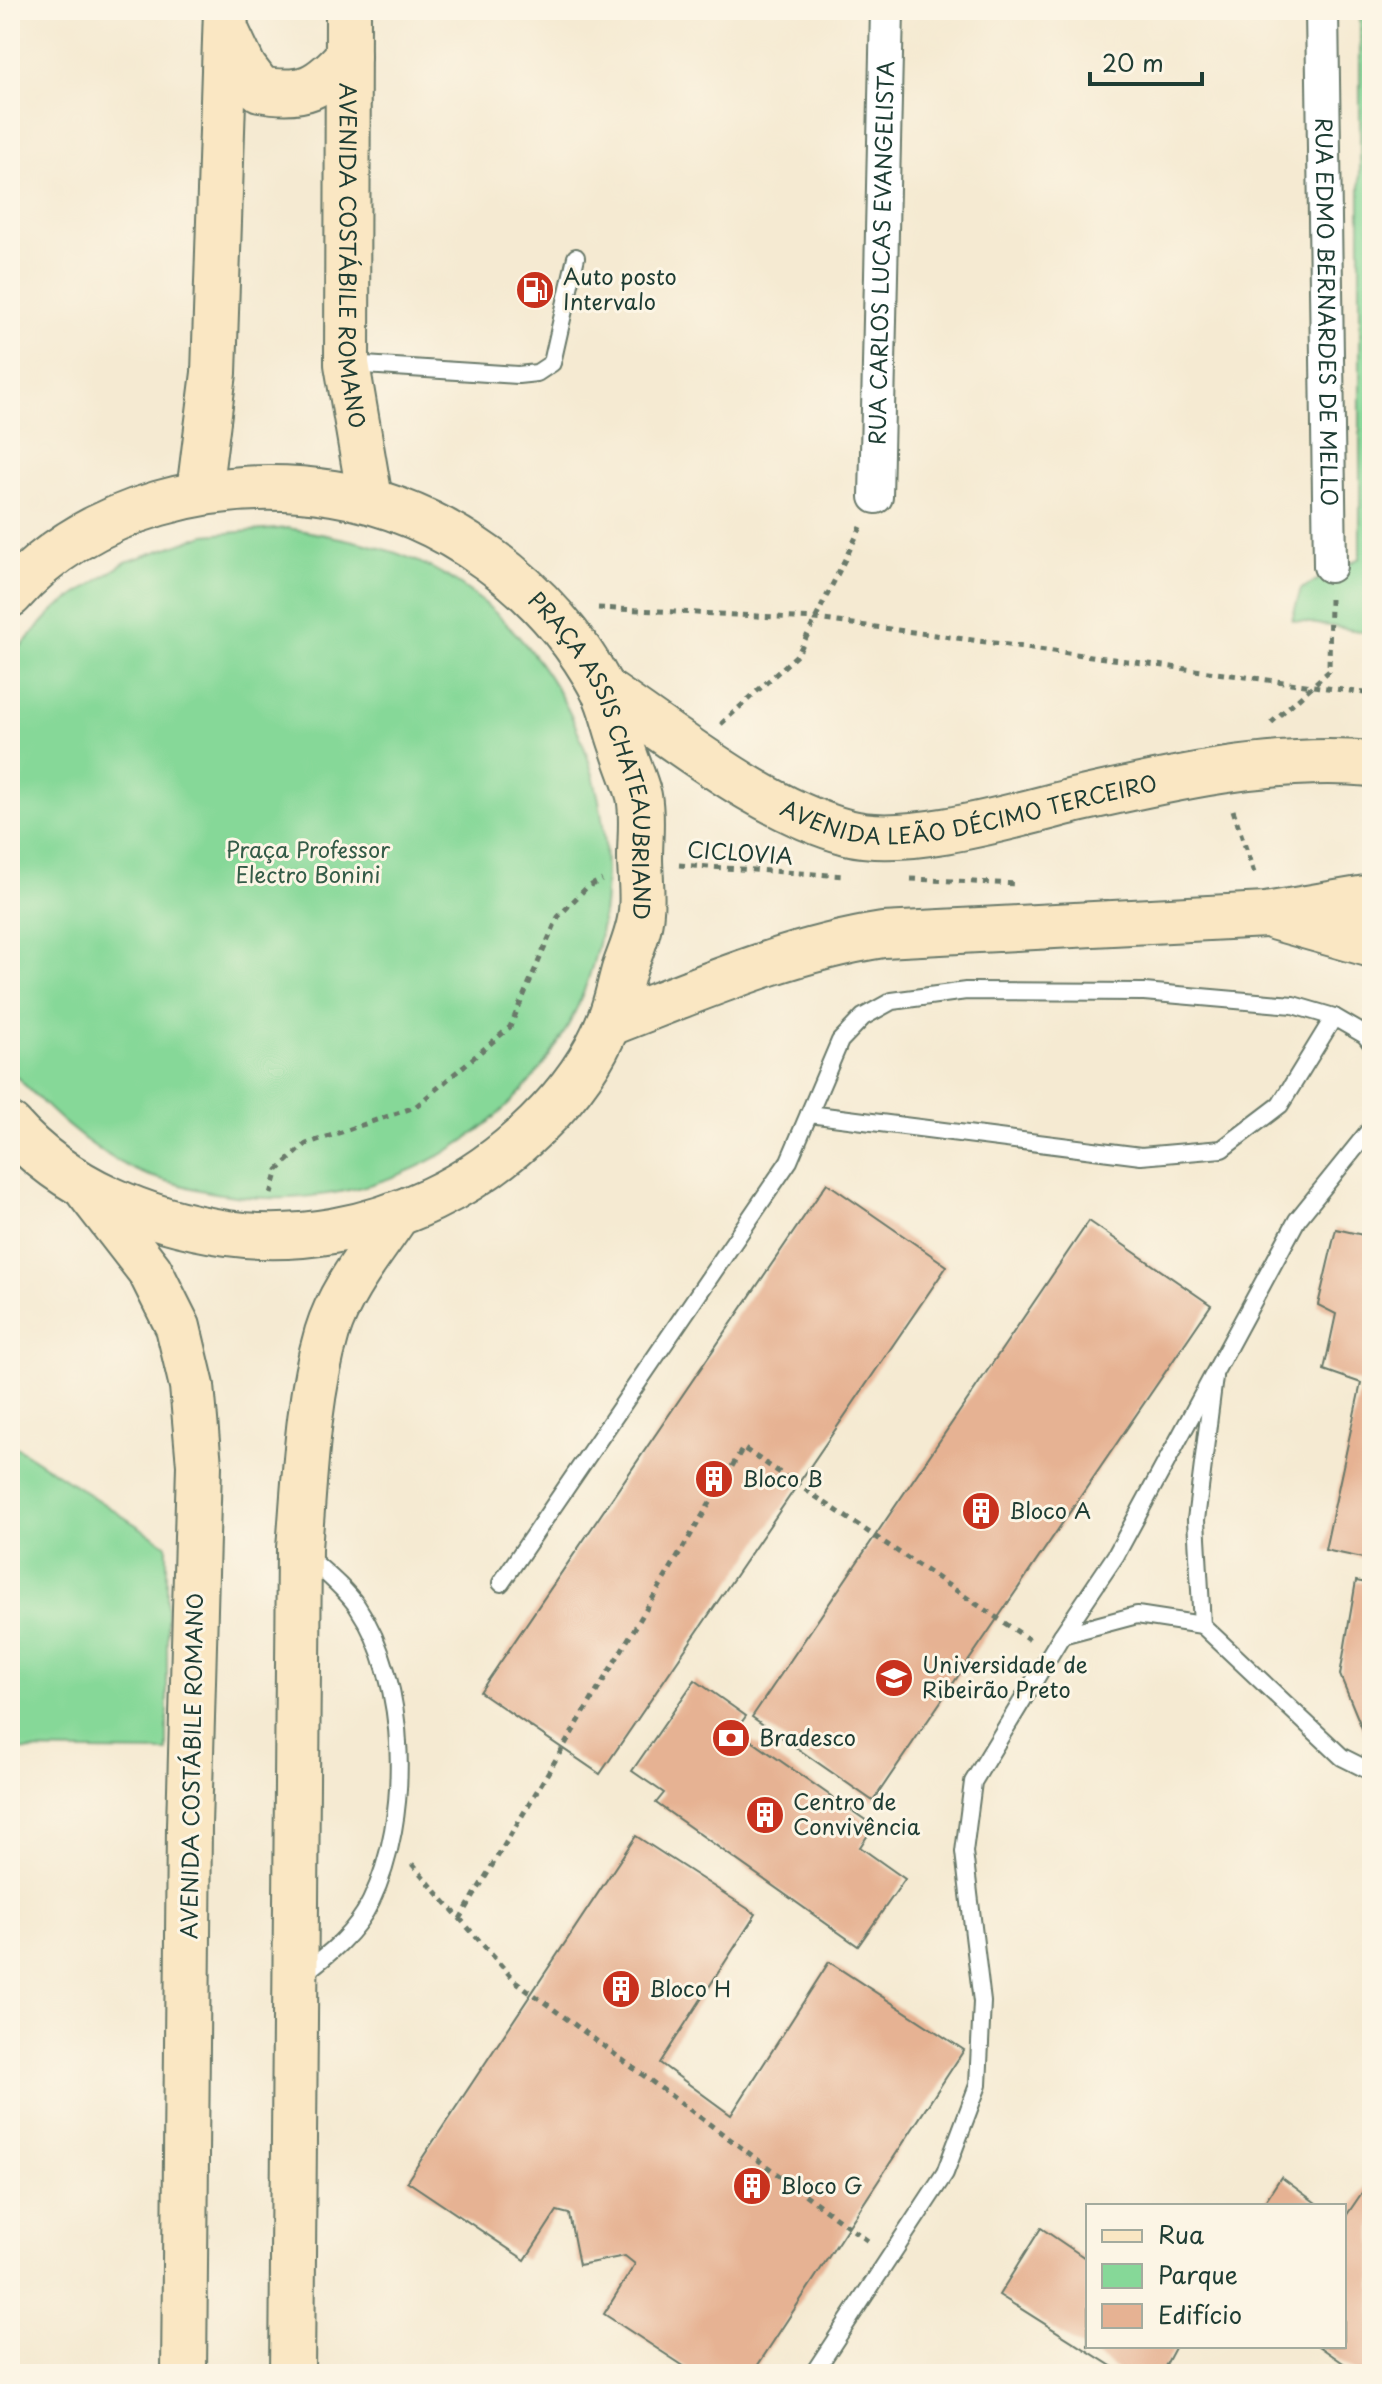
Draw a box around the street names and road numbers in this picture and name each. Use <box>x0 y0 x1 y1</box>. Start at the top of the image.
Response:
street label: RUA CARLOS LUCAS EVANGELISTA <box>859 61 901 445</box>
street label: AVENIDA COSTÁBILE ROMANO <box>331 83 376 431</box>
street label: RUA EDMO BERNARDES DE MELLO <box>1309 117 1347 506</box>
street label: PRAÇA ASSIS CHATEAUBRIAND <box>522 583 660 921</box>
street label: AVENIDA LEÃO DÉCIMO TERCEIRO <box>776 765 1160 851</box>
street label: CICLOVIA <box>686 831 794 872</box>
street label: AVENIDA COSTÁBILE ROMANO <box>171 1593 210 1939</box>

